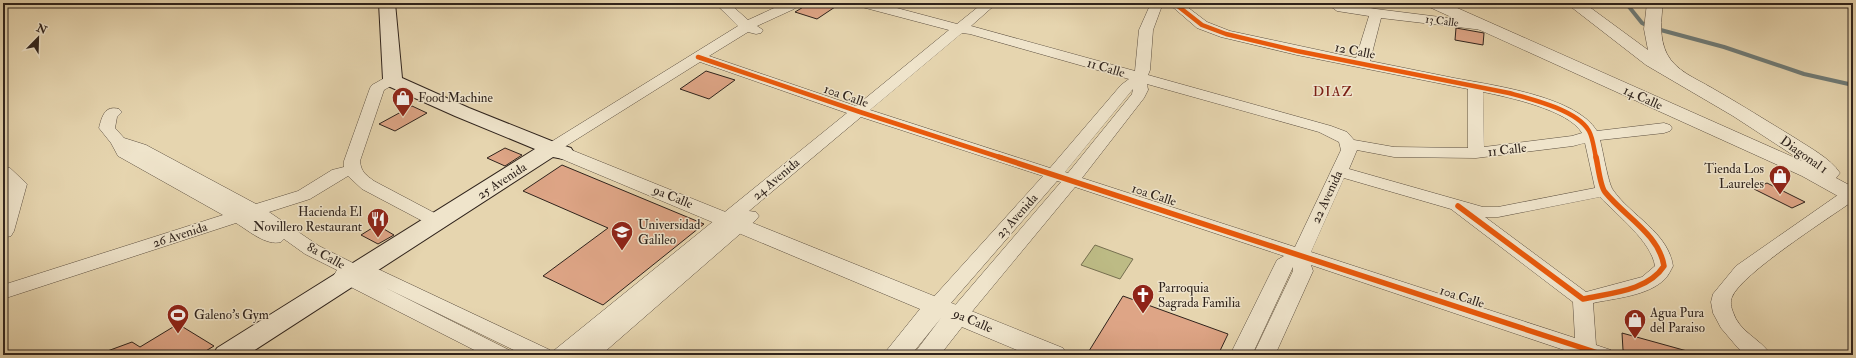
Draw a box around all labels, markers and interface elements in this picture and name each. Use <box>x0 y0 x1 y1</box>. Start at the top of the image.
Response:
street label: 13 Calle <box>1425 13 1460 30</box>
north arrow <box>18 18 58 58</box>
text: N <box>34 21 50 38</box>
street label: 12 Calle <box>1333 39 1377 63</box>
street label: 11 Calle <box>1085 55 1127 81</box>
street label: 10a Calle <box>822 81 871 111</box>
street label: 14 Calle <box>1621 82 1666 114</box>
district label: DIAZ <box>1313 83 1353 100</box>
shop icon: Food Machine <box>390 85 416 118</box>
place label: Food Machine <box>418 90 494 106</box>
street label: Diagonal 1 <box>1777 133 1831 177</box>
street label: 11 Calle <box>1487 140 1528 160</box>
street label: 24 Avenida <box>749 154 803 203</box>
street label: 25 Avenida <box>474 159 530 203</box>
place label: Tienda Los Laureles <box>1704 161 1765 192</box>
shop icon: Tienda Los Laureles <box>1767 163 1793 196</box>
street label: 22 Avenida <box>1308 167 1346 226</box>
street label: 10a Calle <box>1130 180 1179 210</box>
street label: 9a Calle <box>650 181 696 212</box>
street label: 23 Avenida <box>993 190 1042 242</box>
place label: Hacienda El Novillero Restaurant <box>253 204 363 235</box>
restaurant icon: Hacienda El Novillero Restaurant <box>365 206 391 239</box>
place label: Universidad Galileo <box>638 217 701 248</box>
street label: 26 Avenida <box>151 218 210 251</box>
school or university icon: Universidad Galileo <box>609 219 635 252</box>
street label: 8a Calle <box>304 239 348 273</box>
place label: Parroquia Sagrada Familia <box>1158 280 1241 311</box>
church icon: Parroquia Sagrada Familia <box>1130 282 1156 315</box>
street label: 10a Calle <box>1438 282 1487 312</box>
sports icon: Galeno's Gym <box>165 302 191 335</box>
street label: 9a Calle <box>950 305 996 337</box>
place label: Agua Pura del Paraiso <box>1649 305 1705 336</box>
place label: Galeno's Gym <box>194 307 269 324</box>
shop icon: Agua Pura del Paraiso <box>1622 307 1648 340</box>

